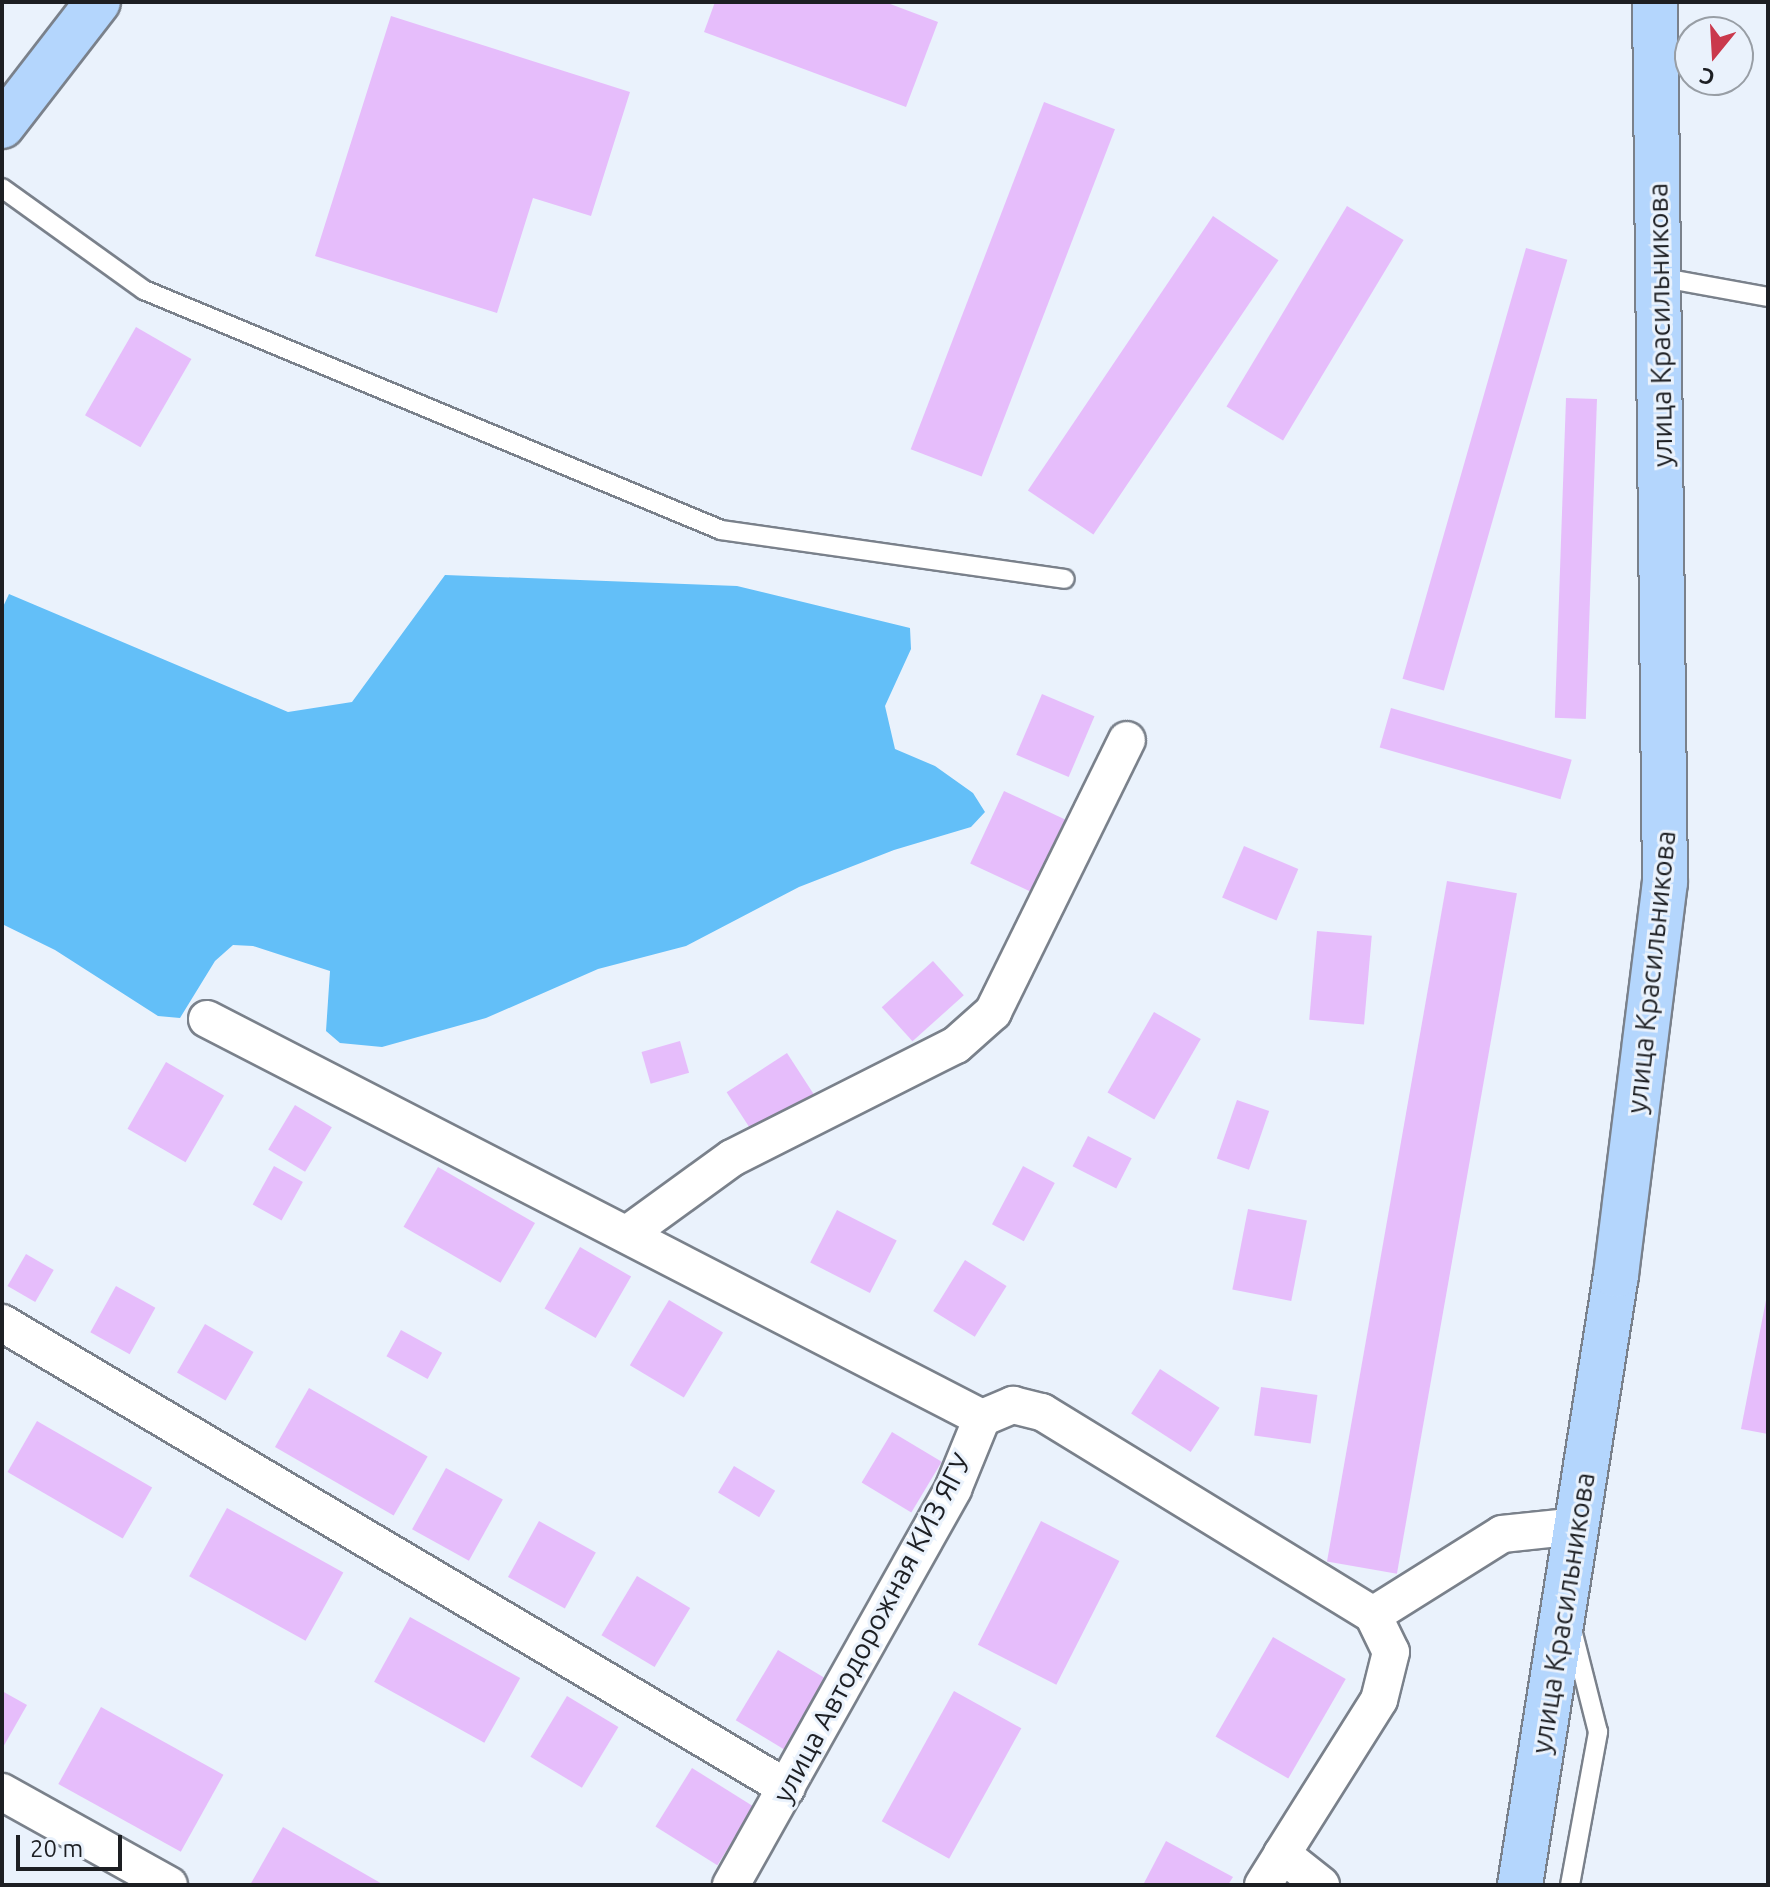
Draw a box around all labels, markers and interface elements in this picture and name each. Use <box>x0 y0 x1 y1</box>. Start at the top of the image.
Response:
north arrow <box>1674 16 1754 96</box>
text: С <box>1696 63 1718 91</box>
street label: улица Красильникова <box>1641 183 1679 467</box>
street label: улица Красильникова <box>1619 829 1683 1115</box>
street label: улица Автодорожная КИЗ ЯГУ <box>766 1448 978 1808</box>
street label: улица Красильникова <box>1524 1470 1602 1756</box>
scale bar <box>20 1819 126 1869</box>
text: 20 m <box>30 1835 83 1862</box>

